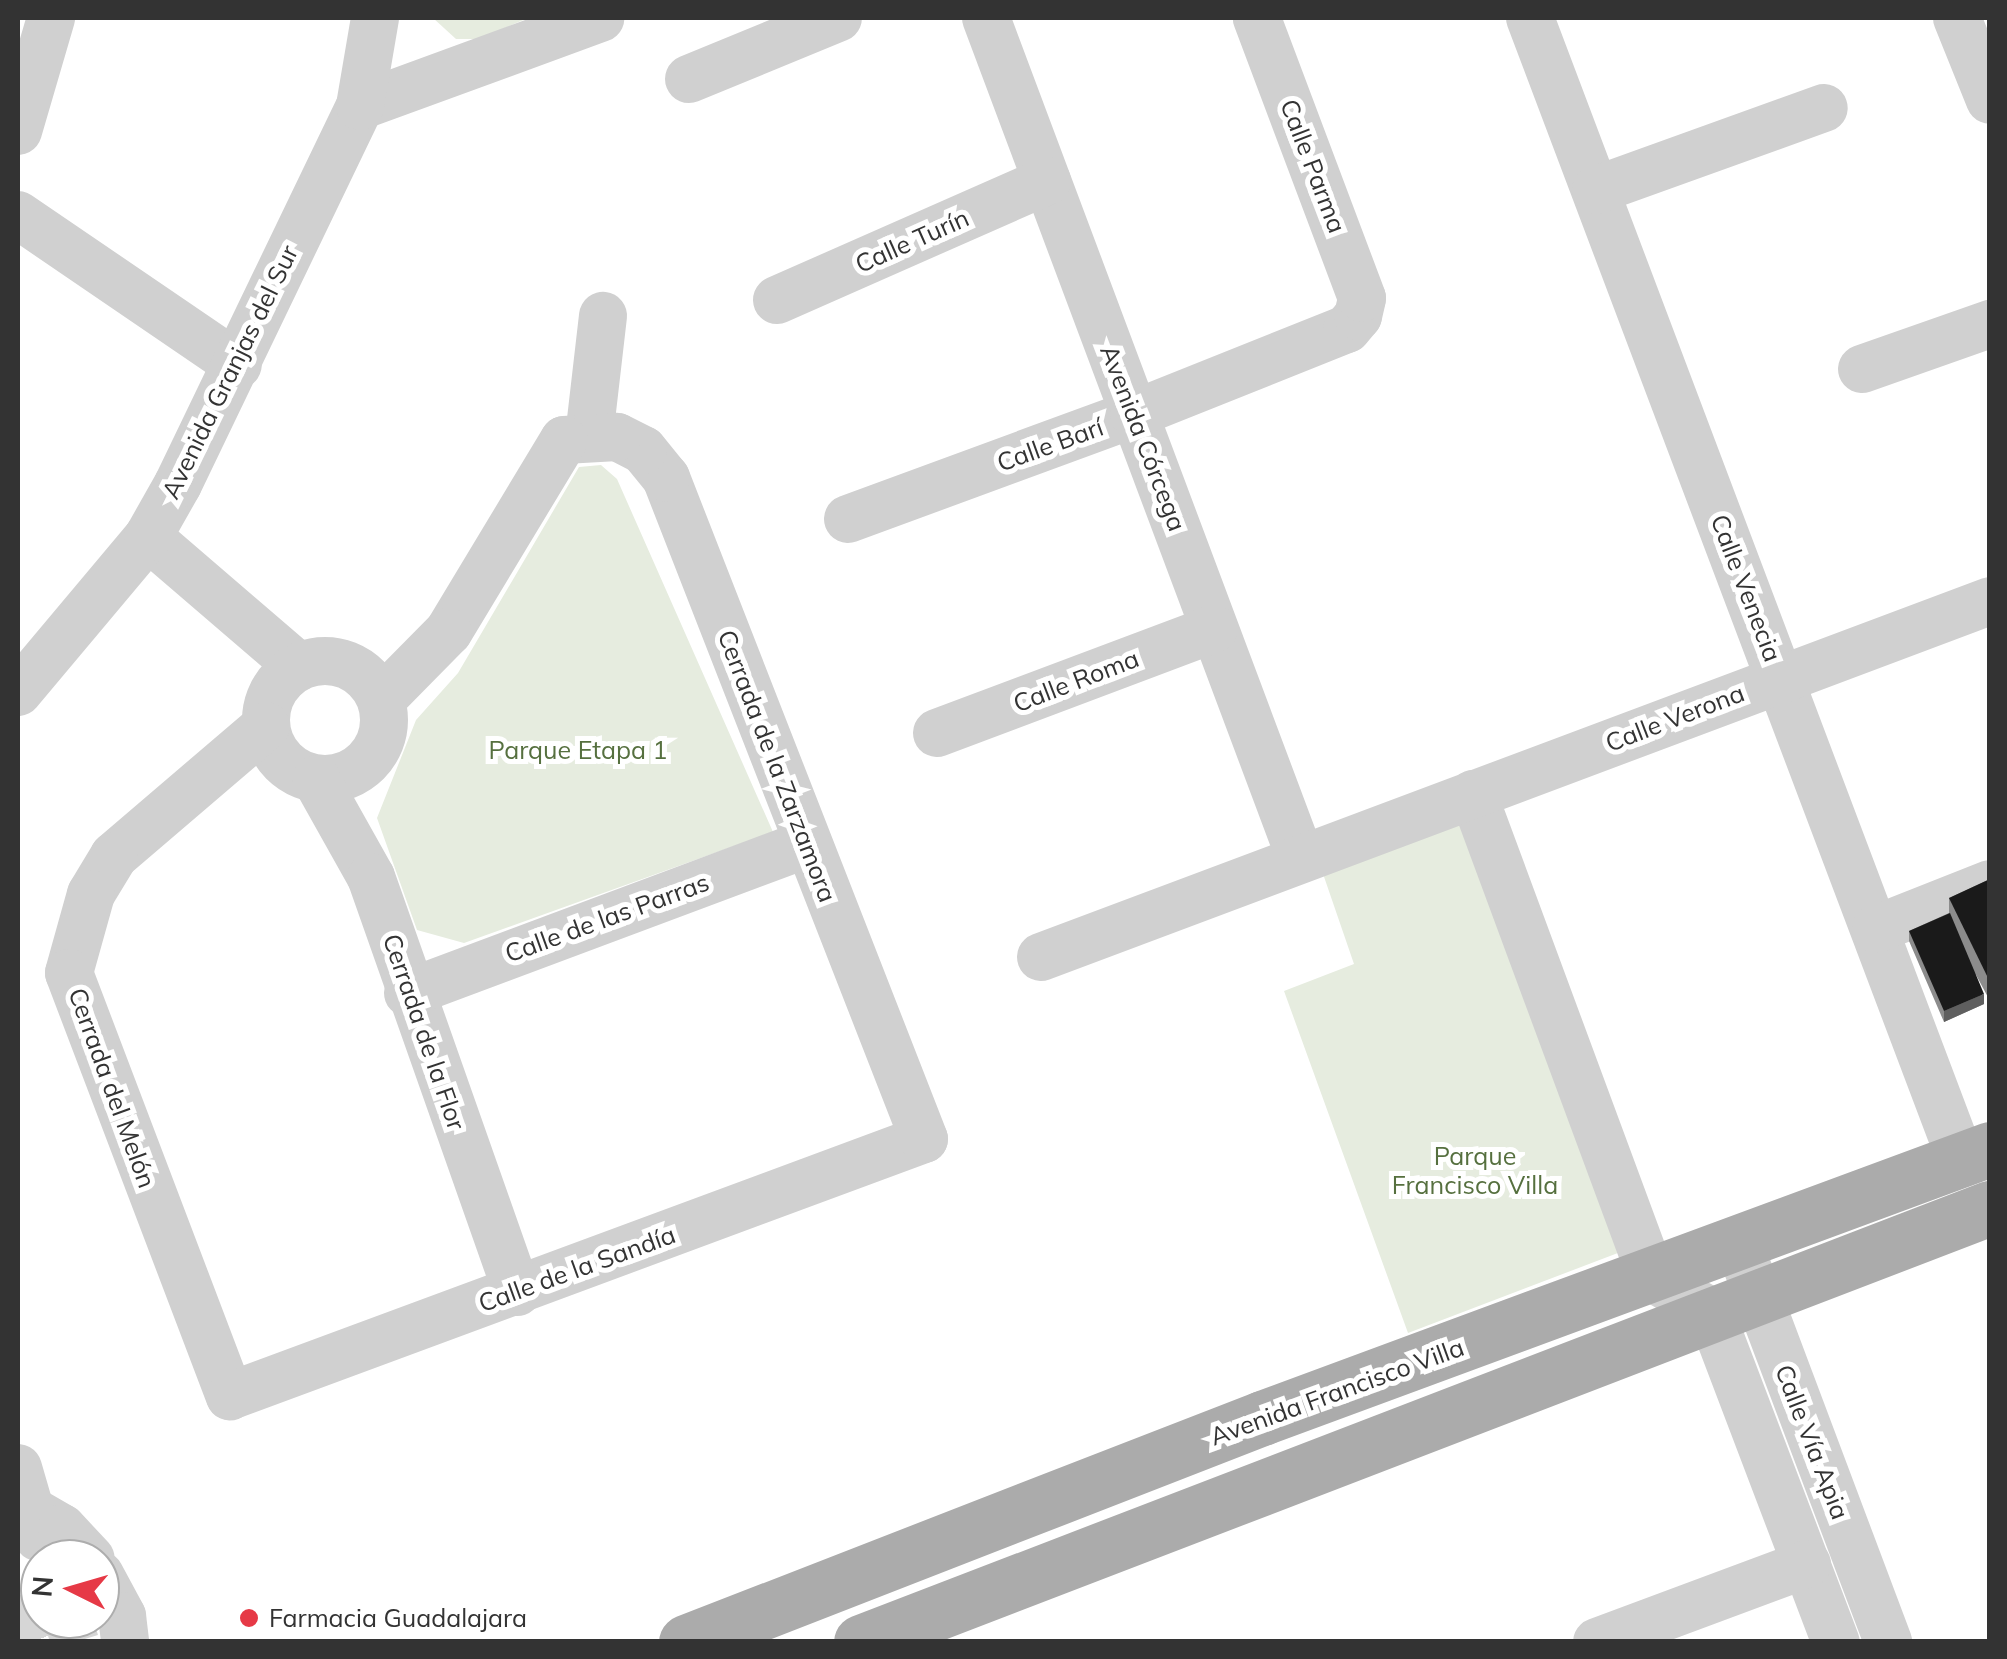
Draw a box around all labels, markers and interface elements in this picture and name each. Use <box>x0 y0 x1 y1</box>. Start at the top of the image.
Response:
street label: Calle Parma <box>1274 95 1352 237</box>
street label: Calle Turín <box>851 203 973 279</box>
street label: Avenida Granjas del Sur <box>155 240 305 504</box>
street label: Avenida Córcega <box>1094 341 1192 535</box>
street label: Calle Barí <box>993 412 1107 478</box>
street label: Calle Venecia <box>1704 510 1788 666</box>
street label: Cerrada de la Zarzamora <box>711 626 843 906</box>
street label: Calle Roma <box>1009 643 1143 719</box>
street label: Calle Verona <box>1601 678 1749 758</box>
park label: Parque Etapa 1 <box>489 735 667 765</box>
street label: Calle de las Parras <box>501 867 713 969</box>
street label: Cerrada de la Flor <box>376 930 472 1134</box>
street label: Cerrada del Melón <box>62 984 162 1192</box>
park label: Parque Francisco Villa <box>1392 1142 1558 1201</box>
street label: Calle de la Sandía <box>474 1219 680 1319</box>
street label: Avenida Francisco Villa <box>1206 1332 1468 1452</box>
street label: Calle Vía Apia <box>1769 1361 1855 1523</box>
north arrow <box>20 1539 120 1639</box>
text: N <box>23 1574 60 1599</box>
place label: Farmacia Guadalajara <box>269 1603 527 1633</box>
marker: Farmacia Guadalajara <box>238 1607 260 1629</box>

